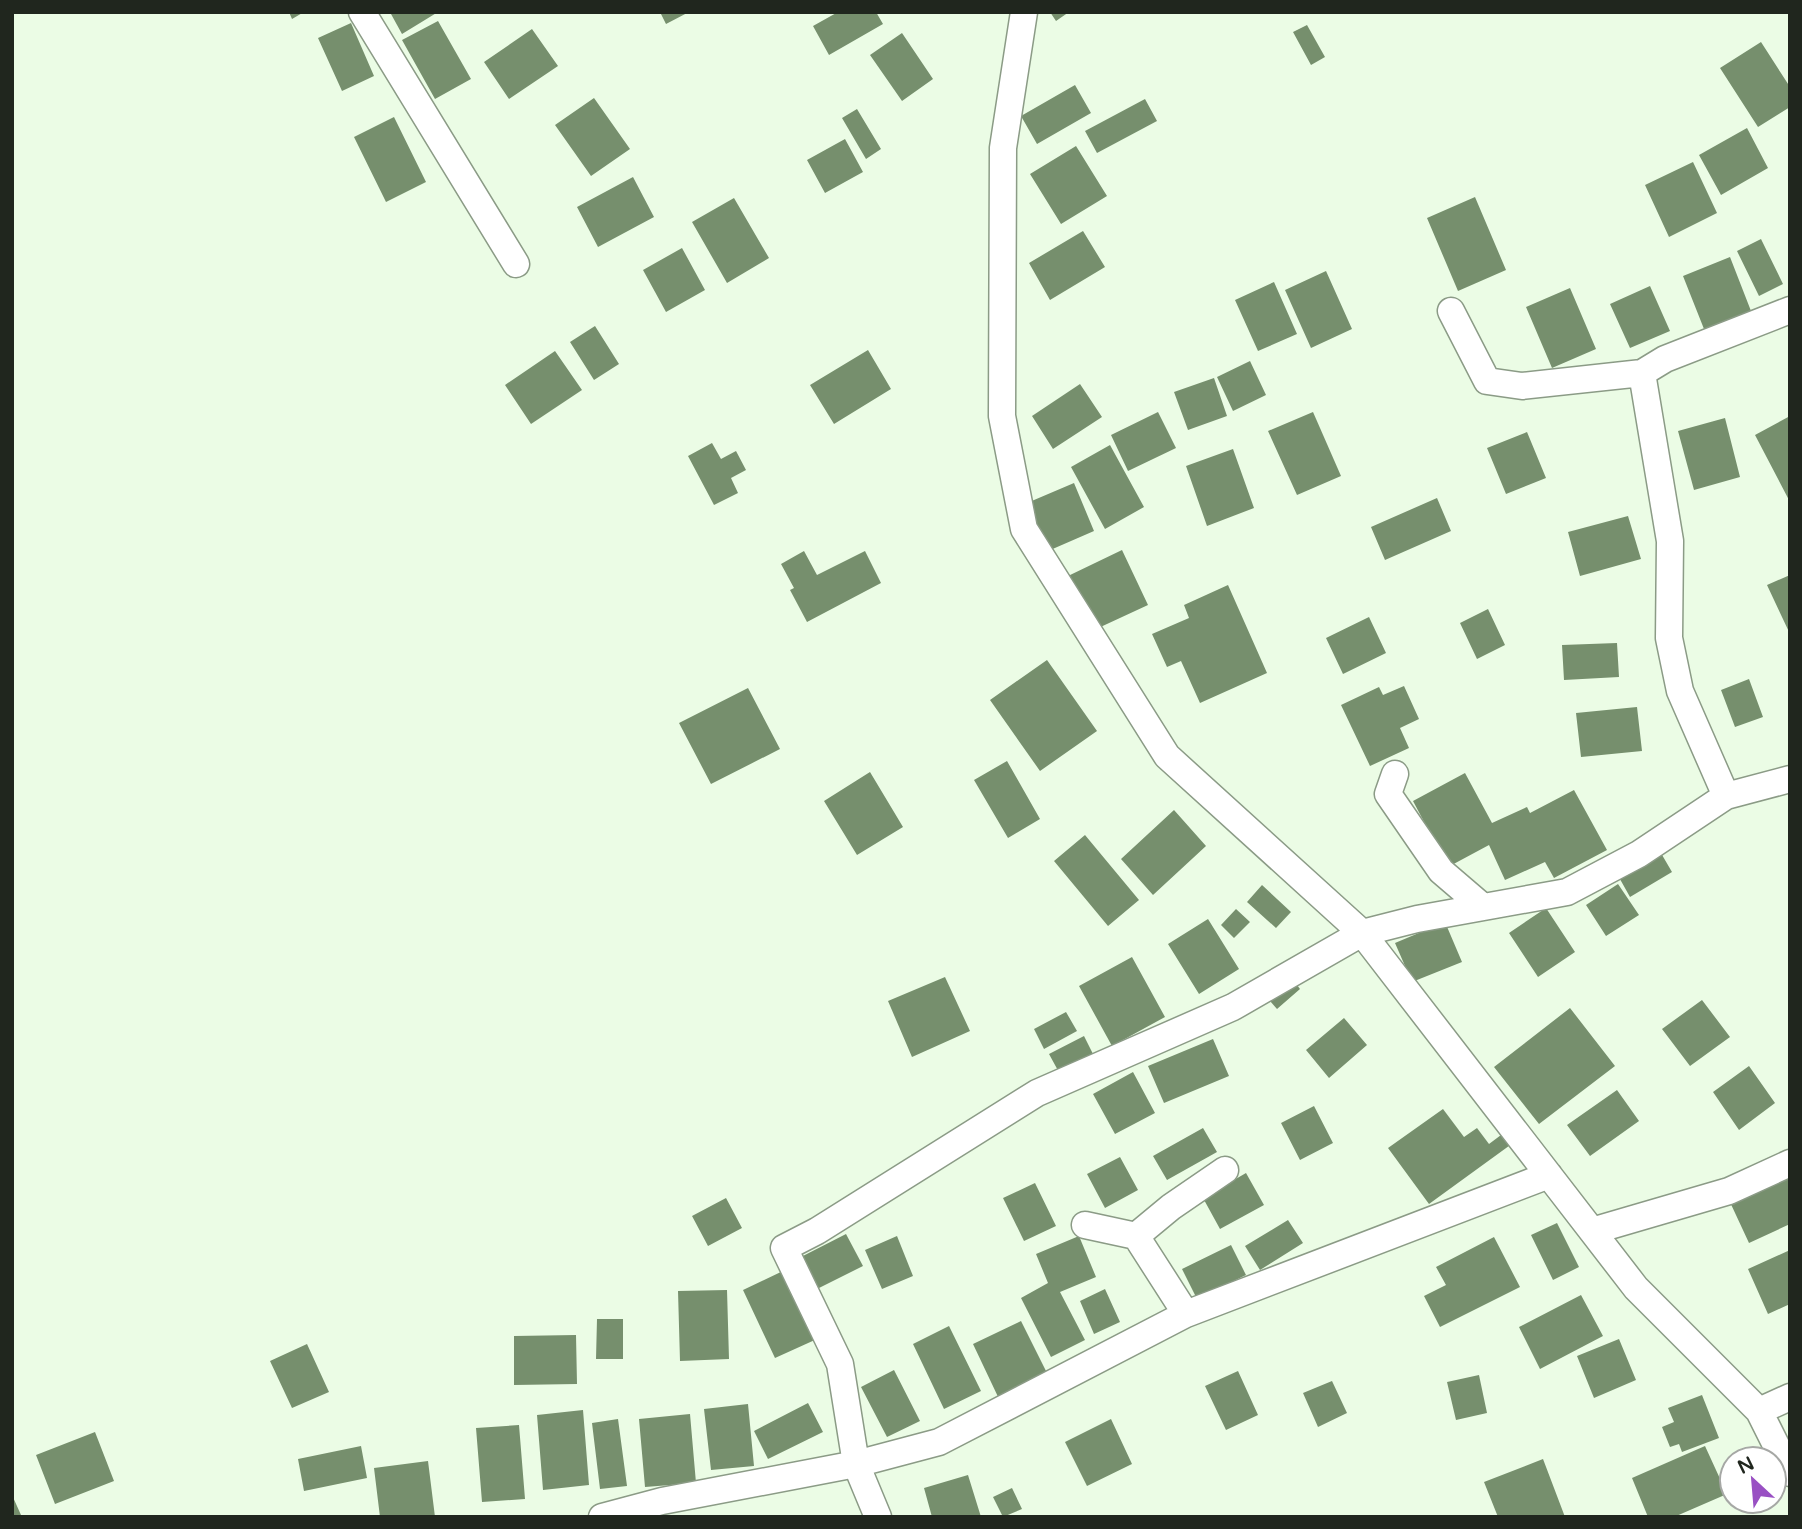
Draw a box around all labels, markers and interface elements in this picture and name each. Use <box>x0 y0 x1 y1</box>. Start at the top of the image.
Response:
north arrow <box>1718 1445 1788 1515</box>
text: N <box>1734 1452 1758 1479</box>

